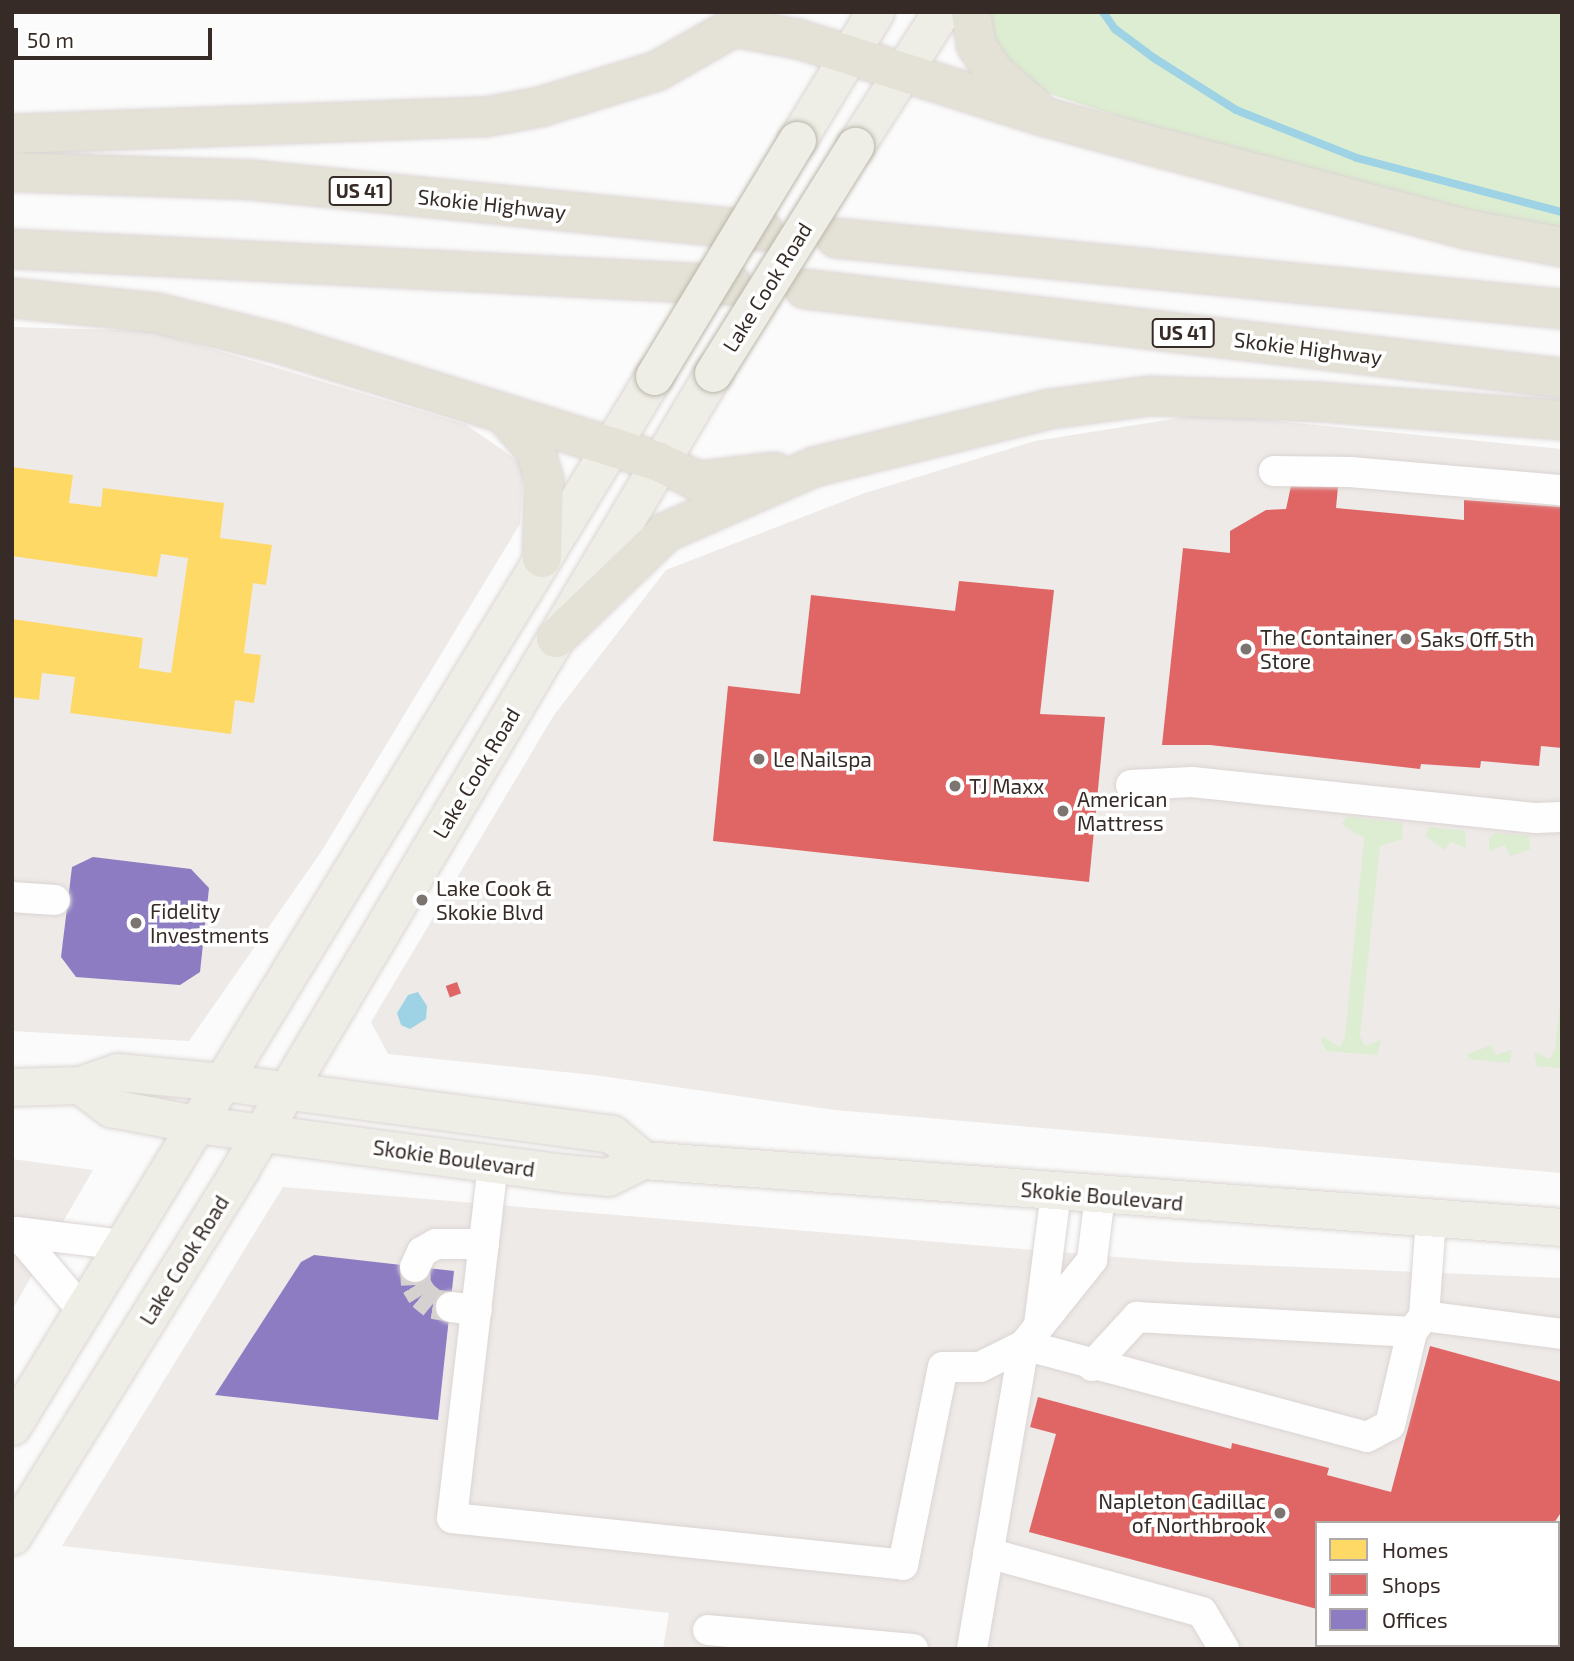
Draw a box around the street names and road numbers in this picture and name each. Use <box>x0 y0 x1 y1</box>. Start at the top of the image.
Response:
road number: US 41 <box>328 176 392 206</box>
street label: Skokie Highway <box>417 184 567 224</box>
street label: Lake Cook Road <box>717 217 817 357</box>
road number: US 41 <box>1152 318 1214 348</box>
street label: Skokie Highway <box>1233 326 1383 370</box>
street label: Lake Cook Road <box>427 703 525 843</box>
street label: Skokie Boulevard <box>371 1134 537 1182</box>
street label: Skokie Boulevard <box>1020 1176 1184 1216</box>
street label: Lake Cook Road <box>134 1190 234 1330</box>

